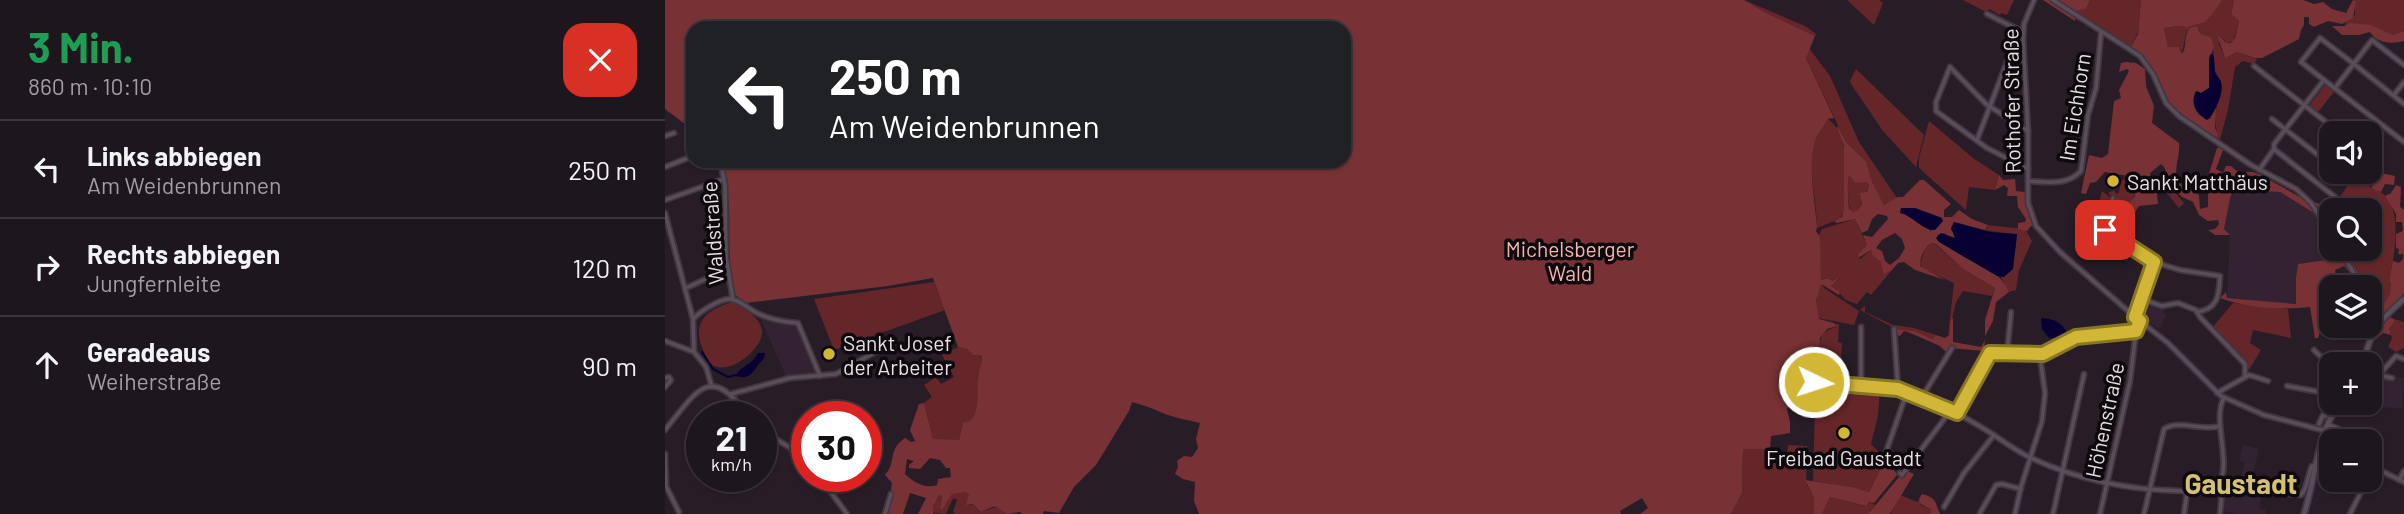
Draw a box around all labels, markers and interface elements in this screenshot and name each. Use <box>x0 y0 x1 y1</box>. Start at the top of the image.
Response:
text: 3 Min. <box>28 21 134 71</box>
button: close <box>563 23 637 97</box>
street label: Rothofer Straße <box>1997 28 2025 174</box>
text: 250 m <box>829 46 962 105</box>
icon: left <box>714 49 805 140</box>
street label: Im Eichhorn <box>2053 51 2095 163</box>
text: 860 m · 10:10 <box>28 72 152 100</box>
text: Am Weidenbrunnen <box>829 106 1100 144</box>
map controls <box>2319 121 2382 492</box>
button: sound <box>2319 121 2382 184</box>
text: Links abbiegen <box>87 140 261 171</box>
icon: left <box>28 150 66 188</box>
text: 250 m <box>568 154 637 185</box>
place label: Sankt Matthäus <box>2127 169 2268 194</box>
text: Am Weidenbrunnen <box>87 171 282 199</box>
marker: Sankt Matthäus <box>2105 173 2121 189</box>
street label: Waldstraße <box>696 181 728 285</box>
button: search <box>2319 198 2382 261</box>
pin <box>2075 200 2135 260</box>
icon: arrive <box>2086 211 2124 249</box>
park label: Michelsberger Wald <box>1506 236 1635 285</box>
text: Rechts abbiegen <box>87 238 280 269</box>
icon: right <box>28 248 66 286</box>
text: 120 m <box>573 252 637 283</box>
text: Jungfernleite <box>87 269 221 297</box>
button: layers <box>2319 275 2382 338</box>
place label: Sankt Josef der Arbeiter <box>843 330 952 379</box>
text: Geradeaus <box>87 336 210 367</box>
position arrow <box>1777 345 1851 419</box>
icon: ahead <box>28 346 66 384</box>
marker: Sankt Josef der Arbeiter <box>821 346 837 362</box>
text: 90 m <box>582 350 637 381</box>
button: + <box>2319 352 2382 415</box>
street label: Höhenstraße <box>2080 360 2128 480</box>
text: Weiherstraße <box>87 367 222 395</box>
speed limit sign: 30 <box>791 401 882 492</box>
text: 21 <box>716 416 747 458</box>
marker: Freibad Gaustadt <box>1836 425 1852 441</box>
button: − <box>2319 429 2382 492</box>
place label: Freibad Gaustadt <box>1766 445 1922 470</box>
text: km/h <box>711 453 752 475</box>
district label: Gaustadt <box>2184 466 2298 500</box>

